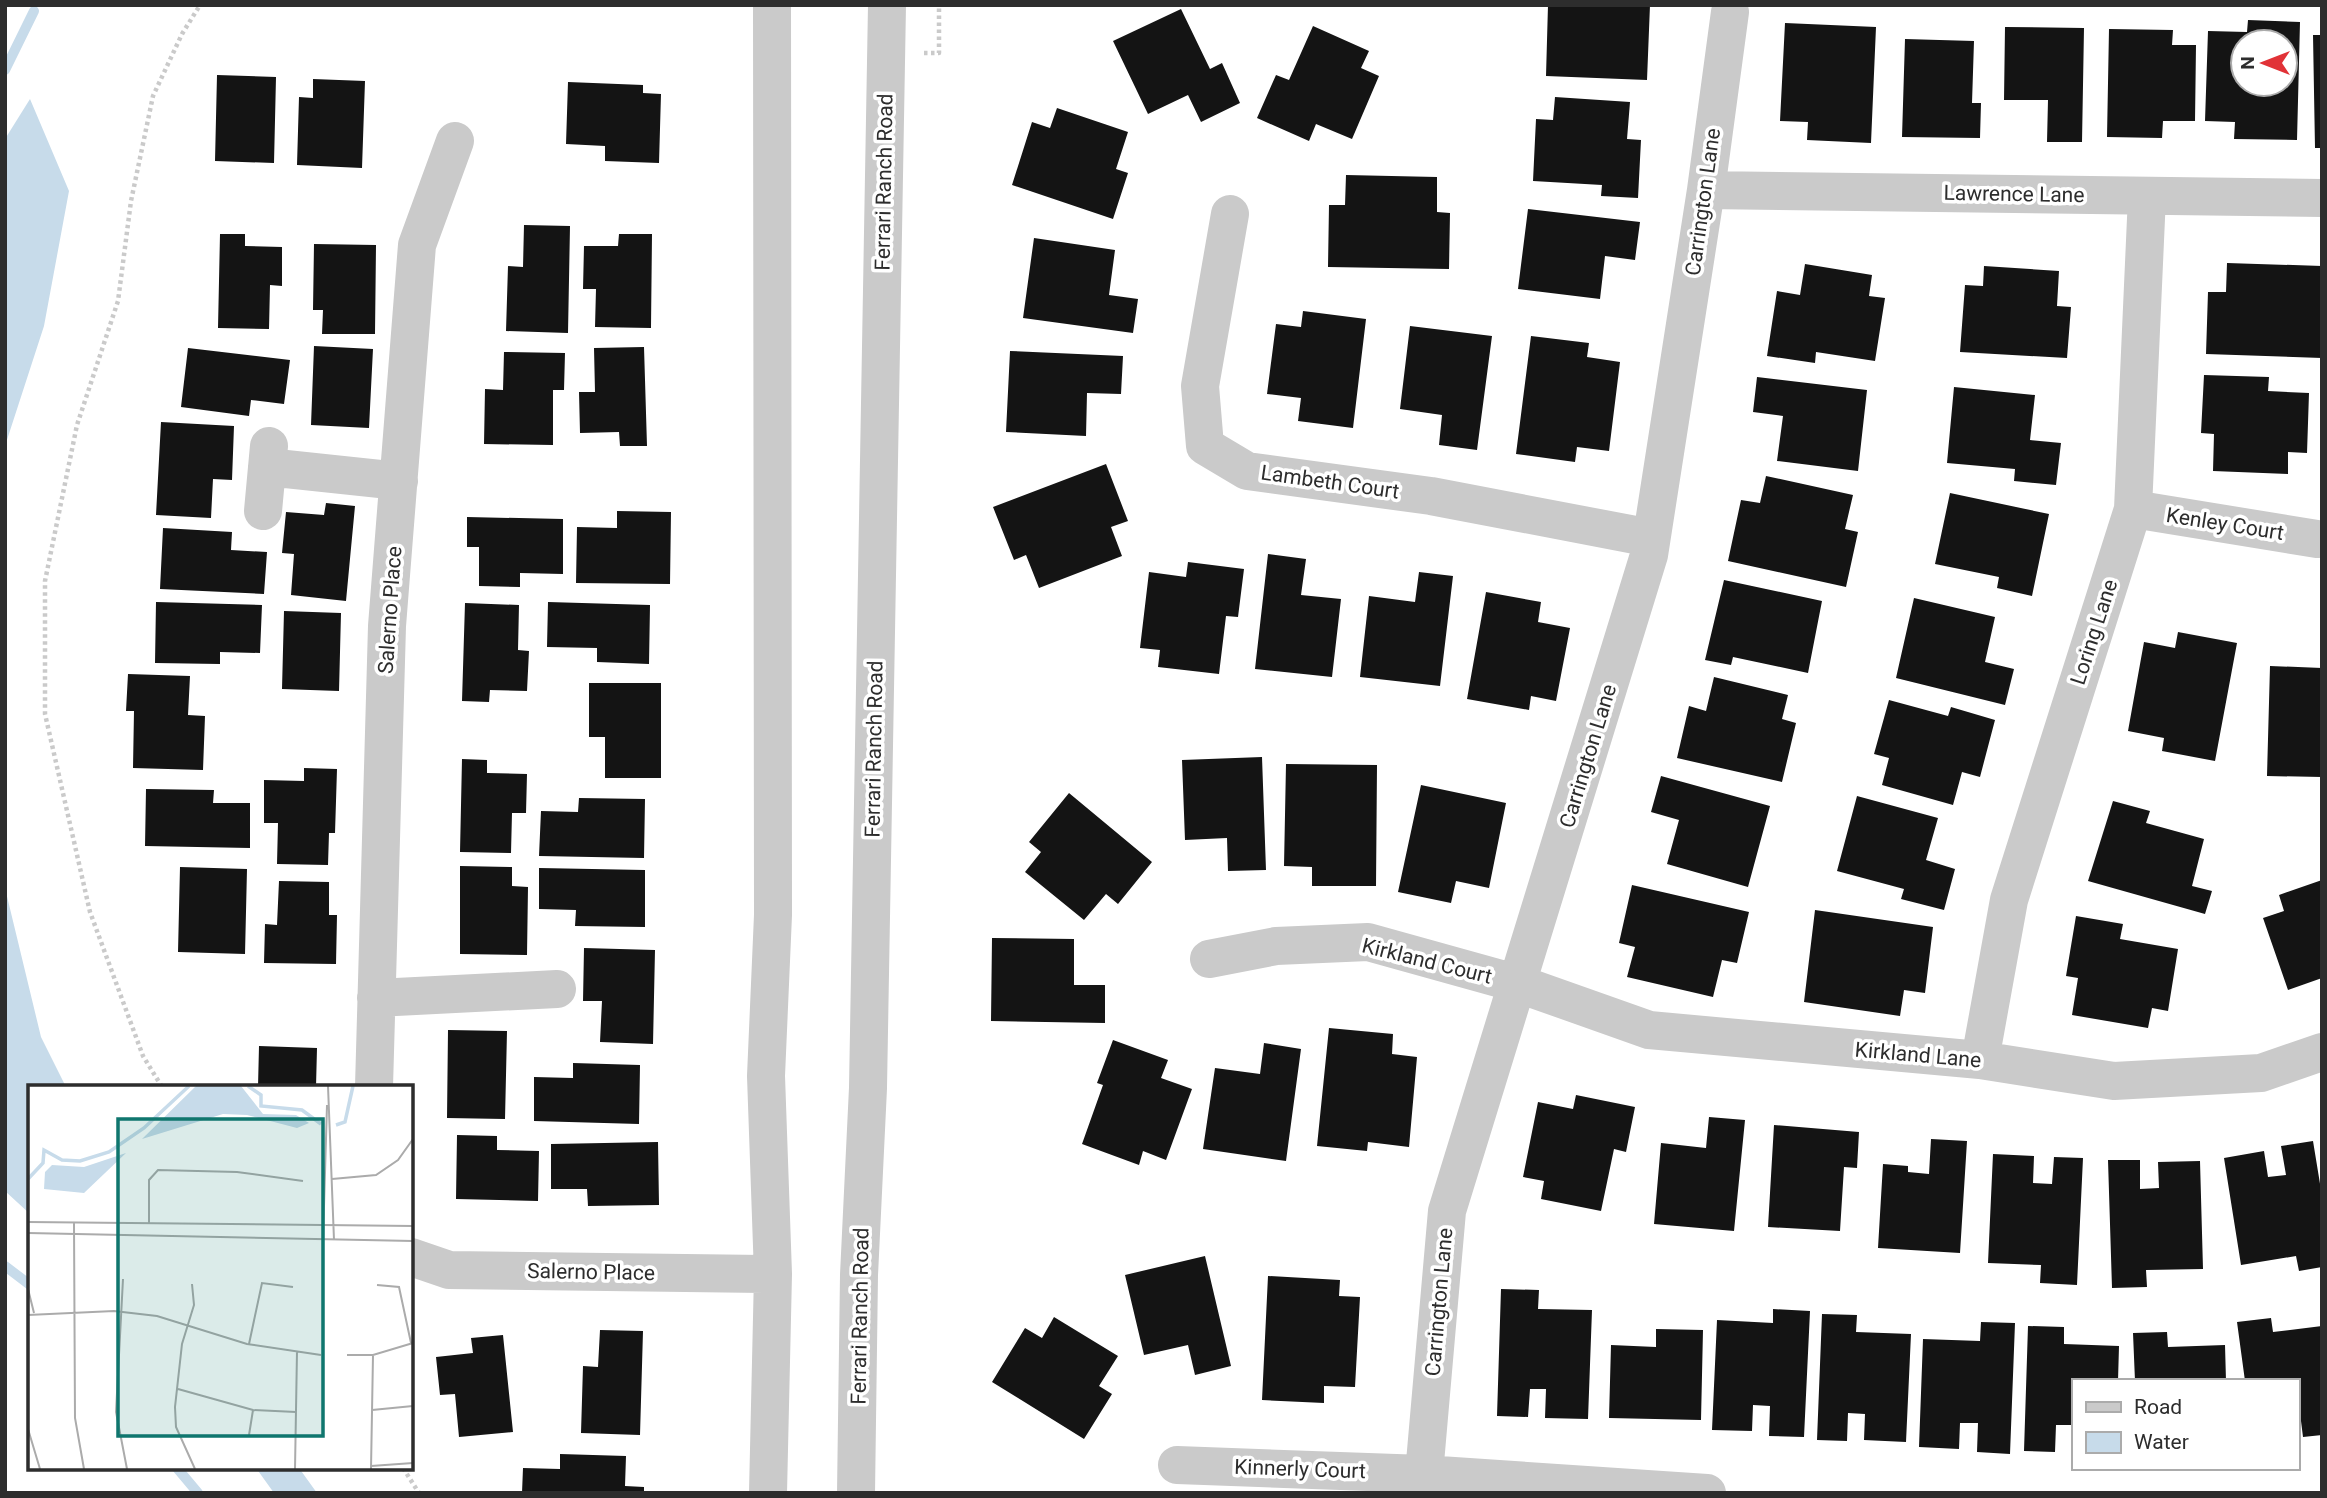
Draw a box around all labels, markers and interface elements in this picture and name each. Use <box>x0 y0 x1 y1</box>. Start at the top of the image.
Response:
north arrow <box>2229 28 2299 98</box>
text: N <box>2236 56 2259 70</box>
street label: Ferrari Ranch Road <box>870 93 898 271</box>
street label: Carrington Lane <box>1681 127 1725 277</box>
street label: Lawrence Lane <box>1943 181 2085 207</box>
street label: Lambeth Court <box>1259 460 1401 504</box>
street label: Kenley Court <box>2165 503 2286 545</box>
street label: Salerno Place <box>374 545 406 675</box>
street label: Loring Lane <box>2066 576 2122 688</box>
street label: Ferrari Ranch Road <box>860 660 888 838</box>
street label: Carrington Lane <box>1555 681 1621 831</box>
street label: Kirkland Court <box>1360 933 1495 989</box>
street label: Kirkland Lane <box>1854 1038 1982 1072</box>
inset map <box>28 1085 413 1470</box>
street label: Ferrari Ranch Road <box>846 1227 874 1405</box>
street label: Carrington Lane <box>1421 1227 1457 1377</box>
street label: Salerno Place <box>527 1259 655 1285</box>
legend <box>2072 1379 2299 1470</box>
text: Road <box>2134 1395 2182 1419</box>
text: Water <box>2134 1430 2189 1454</box>
street label: Kinnerly Court <box>1234 1455 1366 1483</box>

